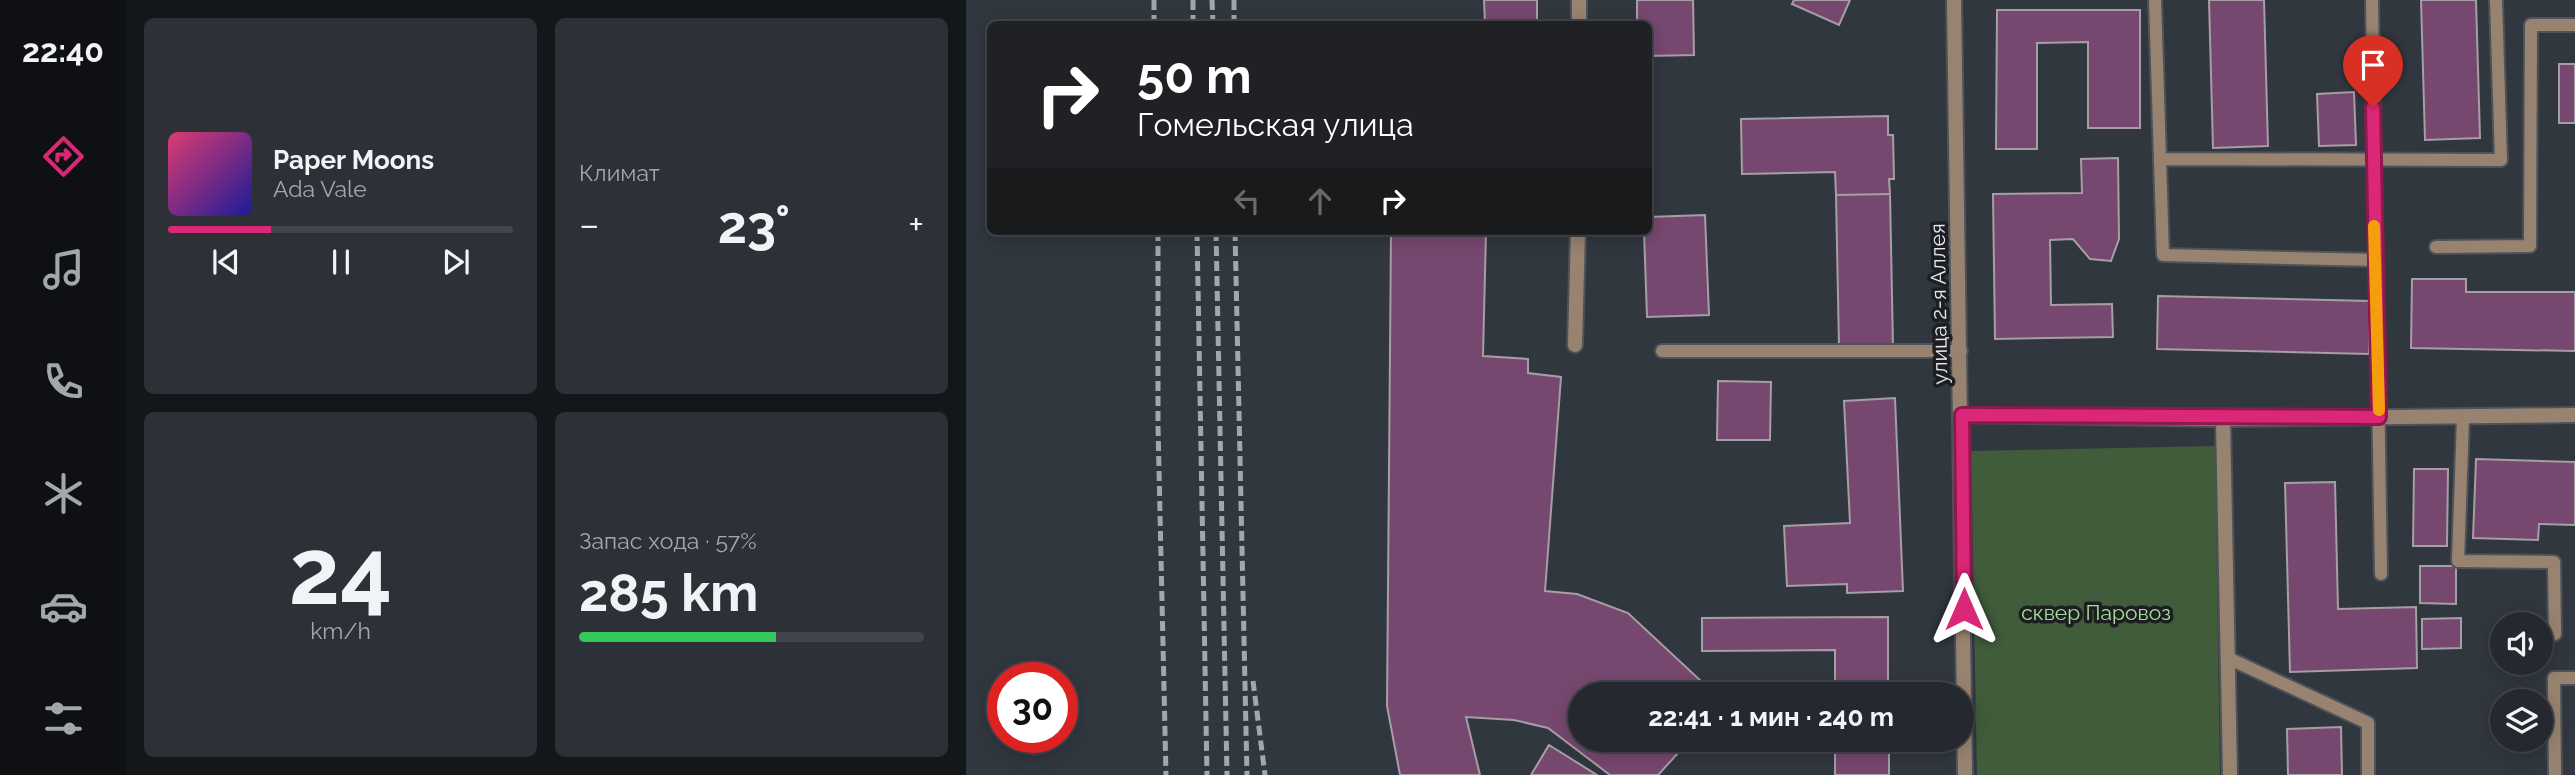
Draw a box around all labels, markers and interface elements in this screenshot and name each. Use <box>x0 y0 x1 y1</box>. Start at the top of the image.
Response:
text: 22:40 <box>22 32 104 69</box>
pin <box>2343 35 2403 107</box>
icon: arrive <box>2354 46 2392 84</box>
text: 50 m <box>1137 47 1252 104</box>
icon: right <box>1022 49 1113 140</box>
text: Гомельская улица <box>1137 106 1414 143</box>
icon: directions <box>39 132 88 181</box>
text: Paper Moons <box>273 145 434 175</box>
text: Климат <box>579 159 660 186</box>
text: Ada Vale <box>273 175 367 202</box>
icon: left <box>1228 182 1266 220</box>
icon: ahead <box>1301 182 1339 220</box>
icon: right <box>1374 182 1412 220</box>
text: 23° <box>718 194 790 255</box>
text: − <box>579 202 599 247</box>
text: + <box>908 202 924 247</box>
street label: улица 2-я Аллея <box>1925 223 1952 385</box>
icon: previous <box>207 243 245 281</box>
icon: pause <box>322 243 360 281</box>
icon: next <box>437 243 475 281</box>
icon: music <box>39 245 88 294</box>
icon: phone <box>39 357 88 406</box>
icon: climate <box>39 469 88 518</box>
text: 24 <box>289 518 392 625</box>
text: Запас хода · 57% <box>579 527 757 554</box>
text: 285 km <box>579 562 758 623</box>
position arrow <box>1927 572 2001 646</box>
icon: car <box>39 582 88 631</box>
park label: сквер Паровоз <box>2021 600 2171 625</box>
map controls <box>2490 612 2553 752</box>
button: sound <box>2490 612 2553 675</box>
text: km/h <box>310 617 371 644</box>
speed limit sign: 30 <box>987 662 1078 753</box>
button: layers <box>2490 689 2553 752</box>
icon: filters <box>39 694 88 743</box>
text: 22:41 · 1 мин · 240 m <box>1648 702 1894 732</box>

